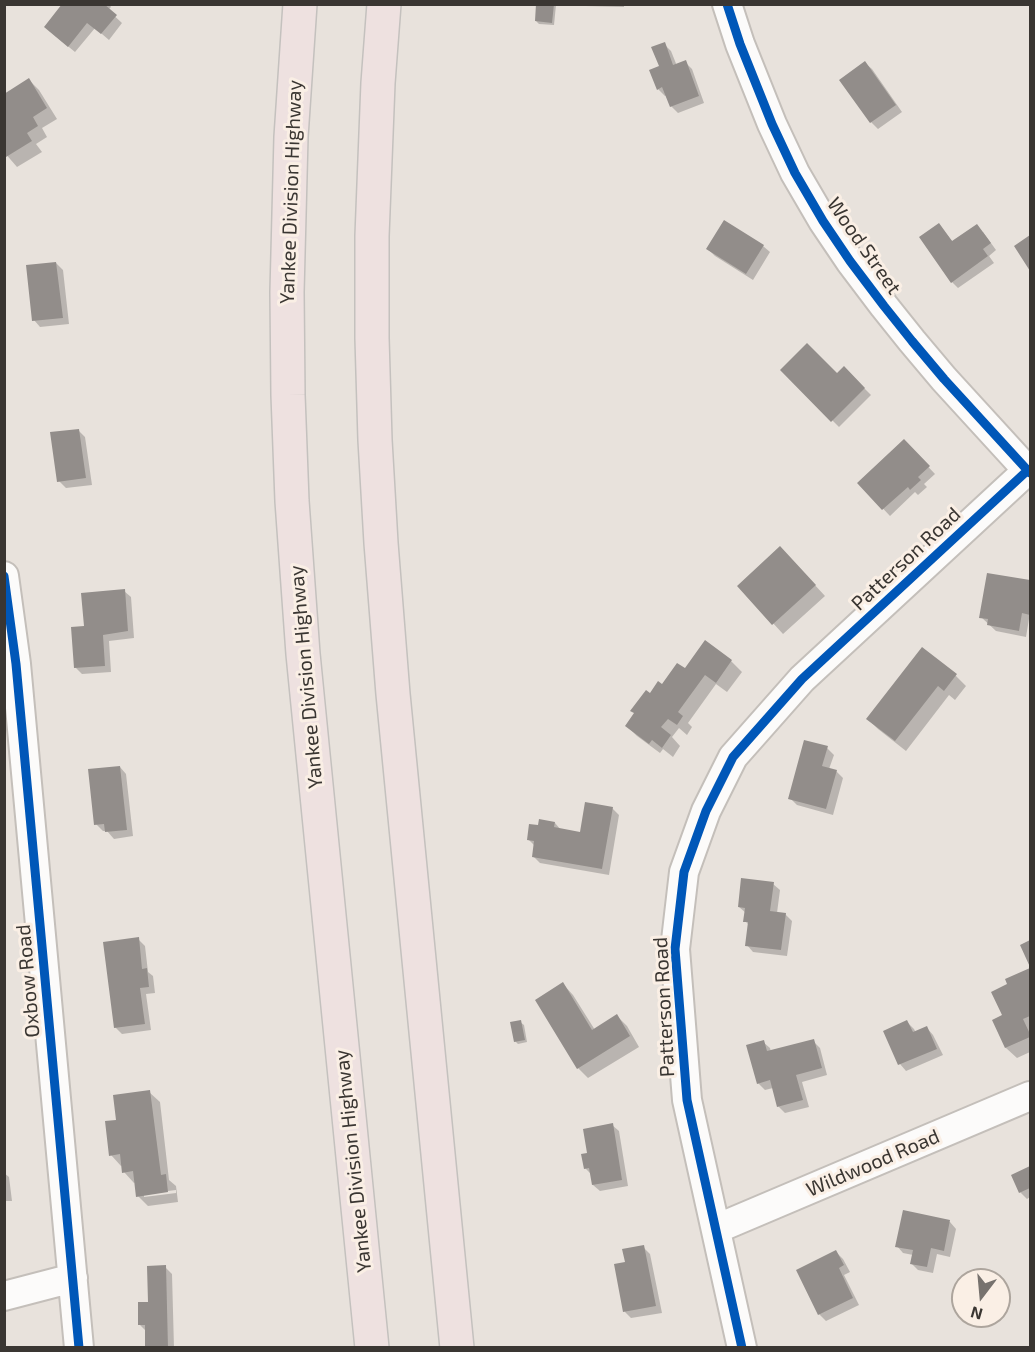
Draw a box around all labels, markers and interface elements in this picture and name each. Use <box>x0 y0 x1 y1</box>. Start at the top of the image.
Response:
street label: Yankee Division Highway <box>275 80 307 304</box>
street label: Wood Street <box>822 193 906 299</box>
street label: Patterson Road <box>846 502 966 616</box>
street label: Yankee Division Highway <box>284 564 328 790</box>
street label: Oxbow Road <box>11 923 45 1039</box>
street label: Patterson Road <box>648 936 680 1078</box>
street label: Yankee Division Highway <box>329 1048 377 1274</box>
street label: Wildwood Road <box>803 1124 943 1202</box>
north arrow <box>951 1268 1011 1328</box>
text: N <box>968 1303 985 1325</box>

